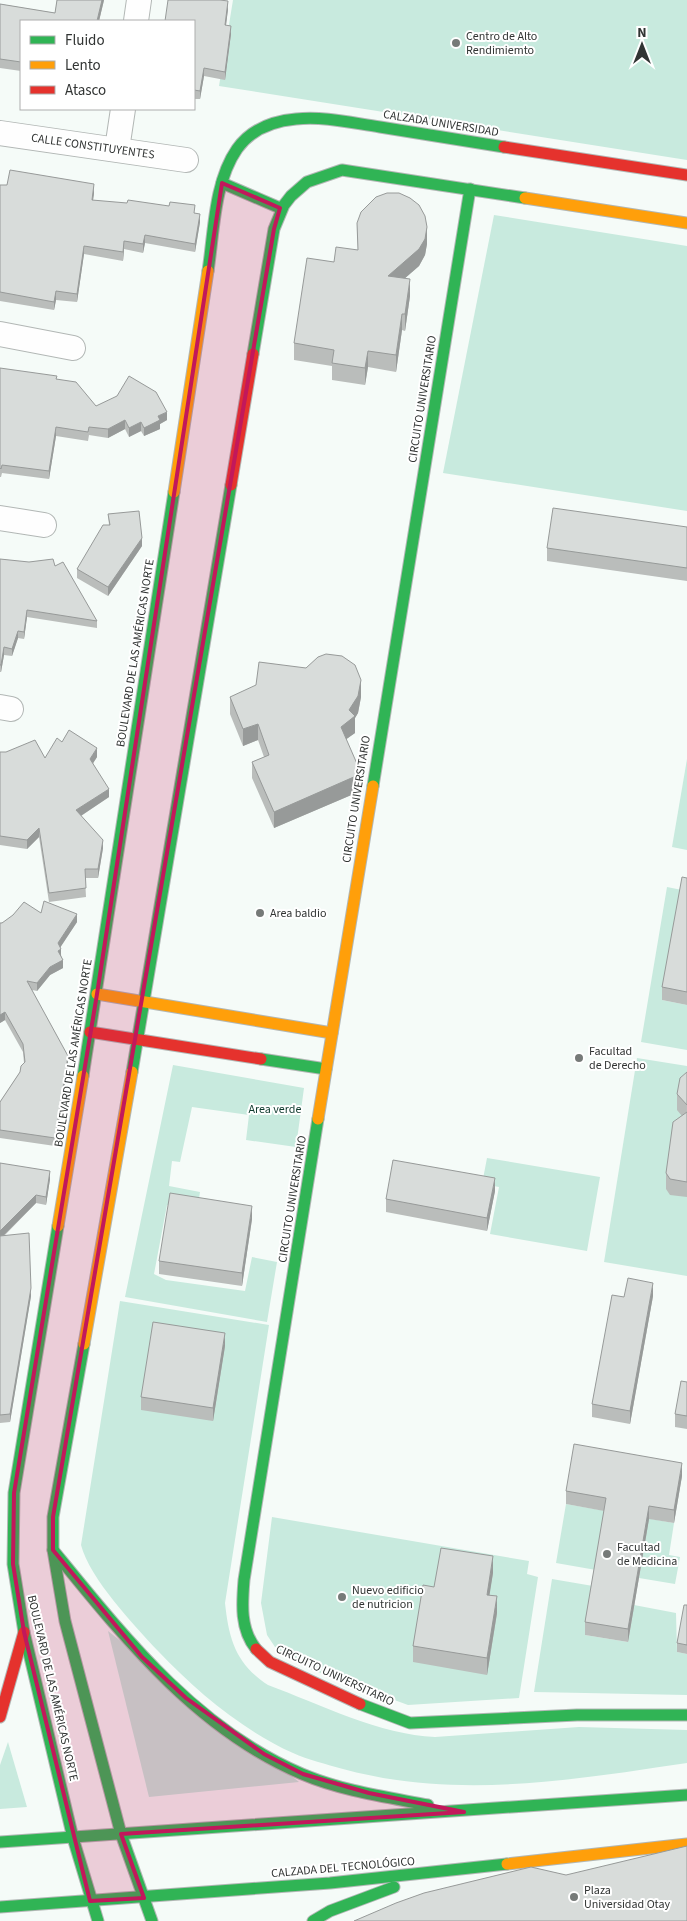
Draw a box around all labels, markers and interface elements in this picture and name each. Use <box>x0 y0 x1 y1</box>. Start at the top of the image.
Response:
legend <box>20 20 195 110</box>
north arrow <box>617 20 667 70</box>
text: N <box>637 23 647 43</box>
place label: Centro de Alto Rendimiemto <box>466 28 537 59</box>
text: Fluido <box>65 30 105 51</box>
marker: Centro de Alto Rendimiemto <box>450 37 462 49</box>
text: Lento <box>65 55 101 76</box>
text: Atasco <box>65 80 106 101</box>
street label: CALZADA UNIVERSIDAD <box>382 106 500 141</box>
street label: CALLE CONSTITUYENTES <box>30 129 156 164</box>
street label: CIRCUITO UNIVERSITARIO <box>404 334 441 464</box>
street label: BOULEVARD DE LAS AMÉRICAS NORTE <box>112 558 159 748</box>
street label: CIRCUITO UNIVERSITARIO <box>338 734 375 864</box>
place label: Area baldio <box>270 905 327 922</box>
marker: Area baldio <box>254 907 266 919</box>
street label: BOULEVARD DE LAS AMÉRICAS NORTE <box>50 958 97 1148</box>
place label: Facultad de Derecho <box>589 1043 646 1074</box>
marker: Facultad de Derecho <box>573 1052 585 1064</box>
park label: Area verde <box>249 1101 302 1118</box>
street label: CIRCUITO UNIVERSITARIO <box>274 1134 311 1264</box>
place label: Facultad de Medicina <box>617 1539 677 1570</box>
marker: Facultad de Medicina <box>601 1548 613 1560</box>
place label: Nuevo edificio de nutricion <box>352 1582 424 1613</box>
marker: Nuevo edificio de nutricion <box>336 1591 348 1603</box>
street label: BOULEVARD DE LAS AMÉRICAS NORTE <box>23 1594 82 1783</box>
street label: CIRCUITO UNIVERSITARIO <box>273 1641 397 1710</box>
street label: CALZADA DEL TECNOLÓGICO <box>271 1853 416 1882</box>
place label: Plaza Universidad Otay <box>584 1882 670 1913</box>
marker: Plaza Universidad Otay <box>568 1891 580 1903</box>

